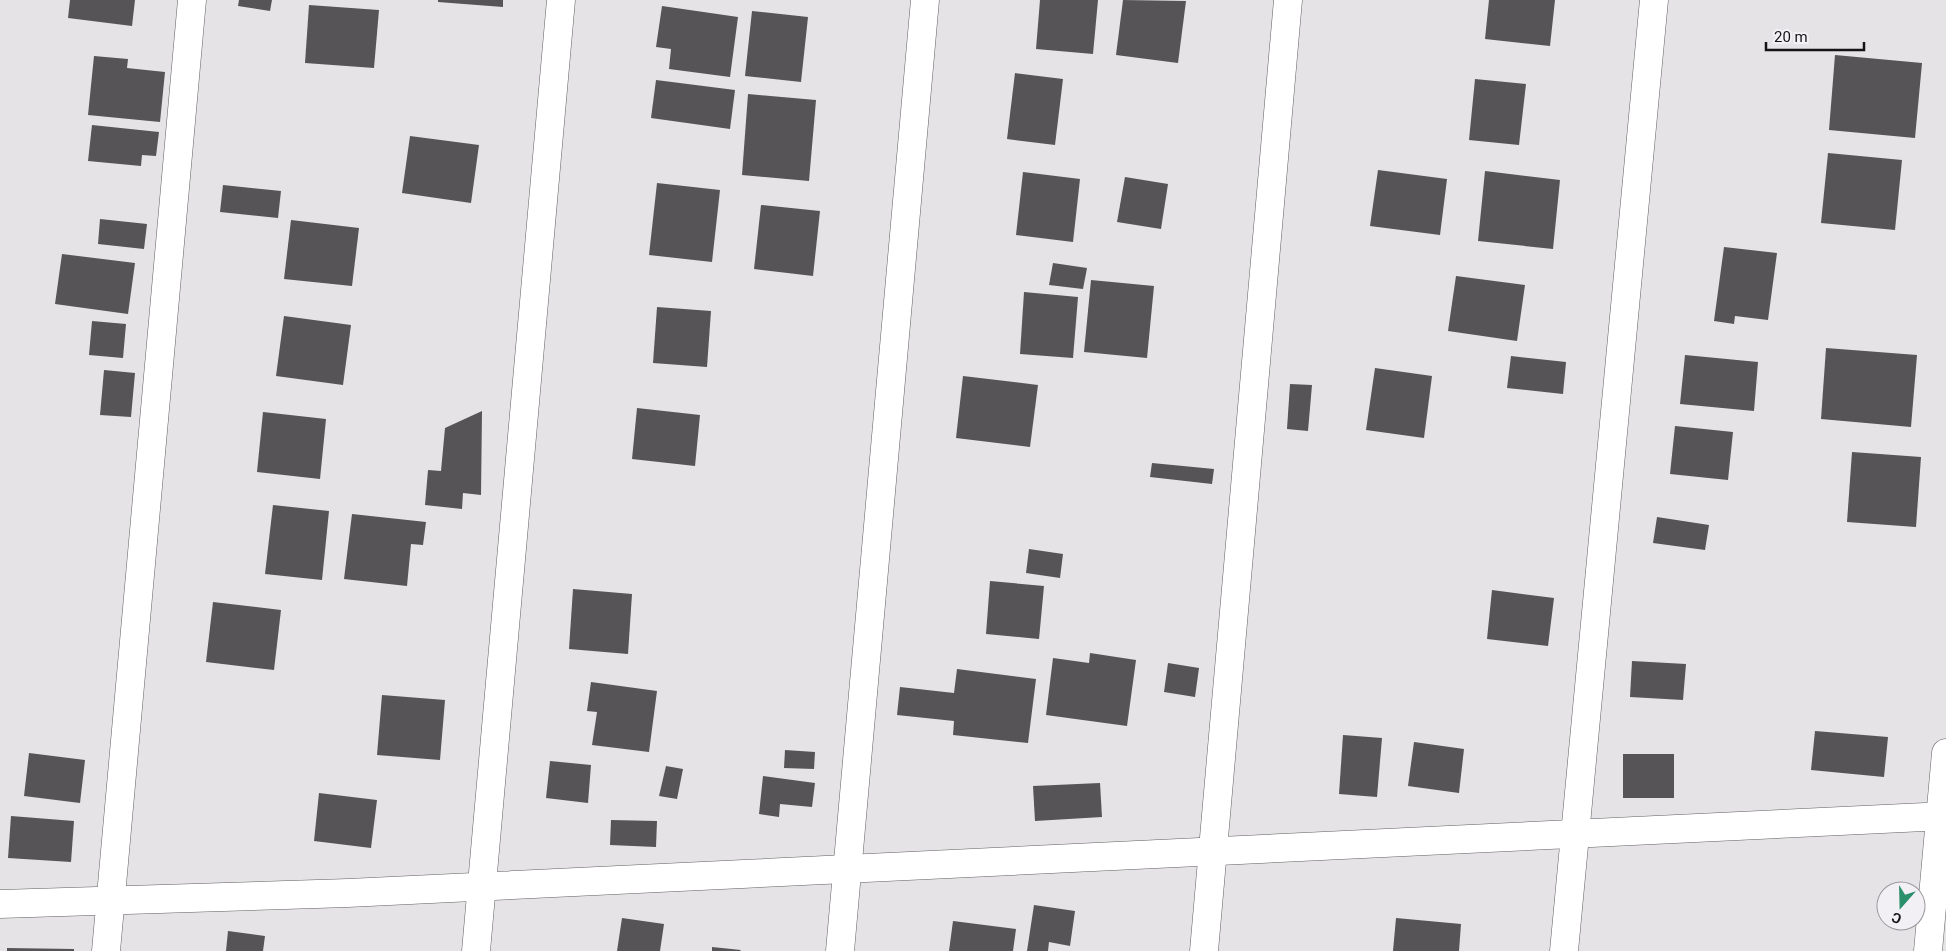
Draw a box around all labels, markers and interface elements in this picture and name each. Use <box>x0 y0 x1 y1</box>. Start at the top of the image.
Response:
scale bar <box>1766 20 1864 52</box>
text: 20 m <box>1774 28 1808 46</box>
north arrow <box>1876 881 1926 931</box>
text: С <box>1890 909 1904 927</box>

